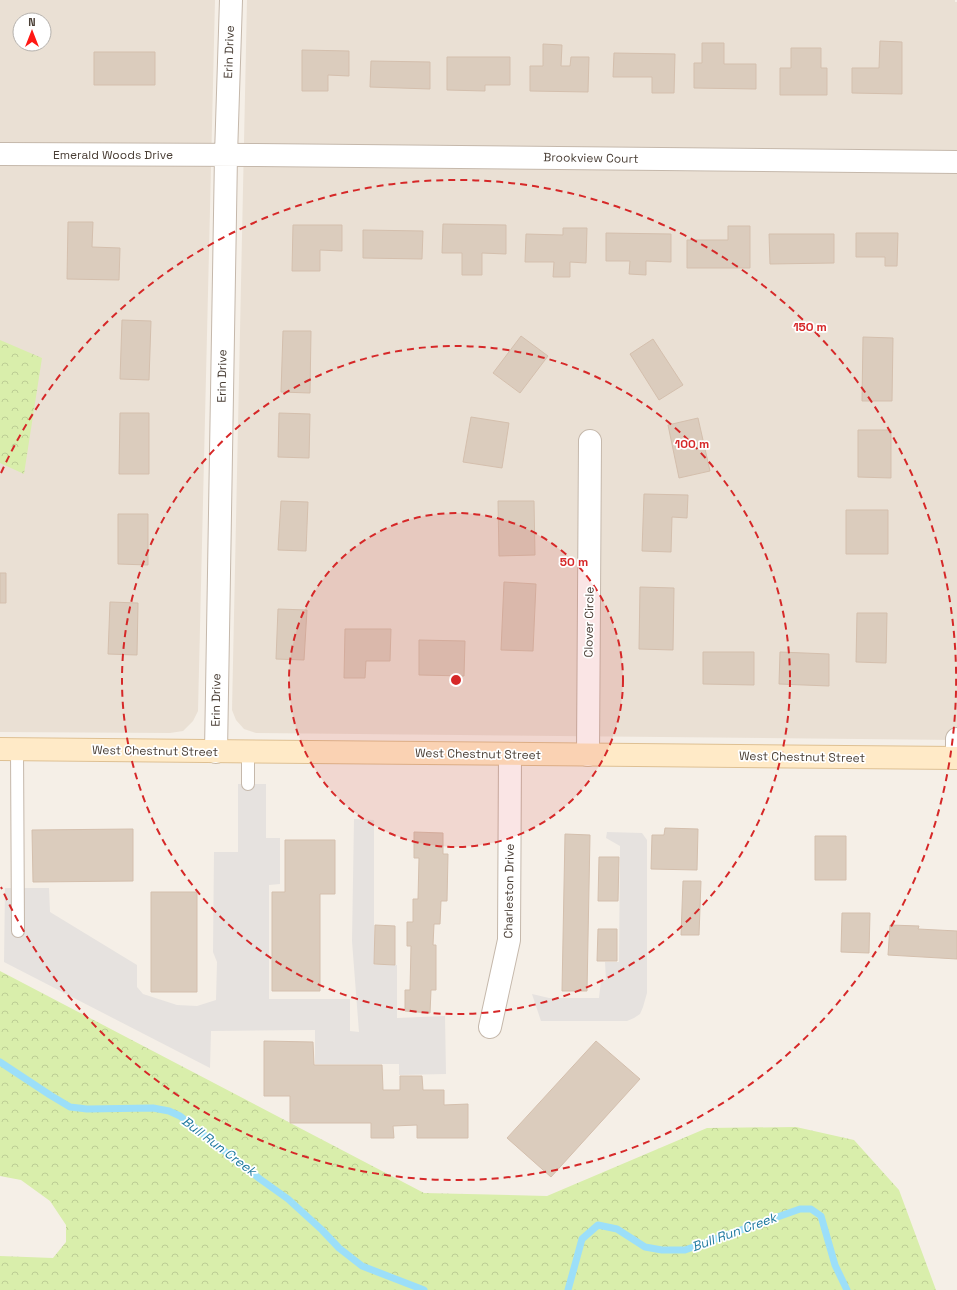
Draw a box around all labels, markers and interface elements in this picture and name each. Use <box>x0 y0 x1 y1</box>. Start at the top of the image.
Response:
north arrow <box>12 12 52 52</box>
text: N <box>28 15 36 29</box>
street label: Erin Drive <box>220 25 238 79</box>
street label: Emerald Woods Drive <box>53 147 173 163</box>
street label: Brookview Court <box>543 149 639 167</box>
text: 150 m <box>793 319 827 335</box>
street label: Erin Drive <box>214 349 230 403</box>
text: 100 m <box>675 436 709 452</box>
text: 50 m <box>560 554 588 570</box>
street label: Clover Circle <box>580 586 598 658</box>
street label: Erin Drive <box>208 673 224 727</box>
centre of rings <box>449 673 463 687</box>
street label: West Chestnut Street <box>92 742 218 760</box>
street label: West Chestnut Street <box>415 745 541 763</box>
street label: West Chestnut Street <box>739 748 865 766</box>
street label: Charleston Drive <box>500 844 518 938</box>
water label: Bull Run Creek <box>178 1112 261 1181</box>
water label: Bull Run Creek <box>689 1208 781 1255</box>

